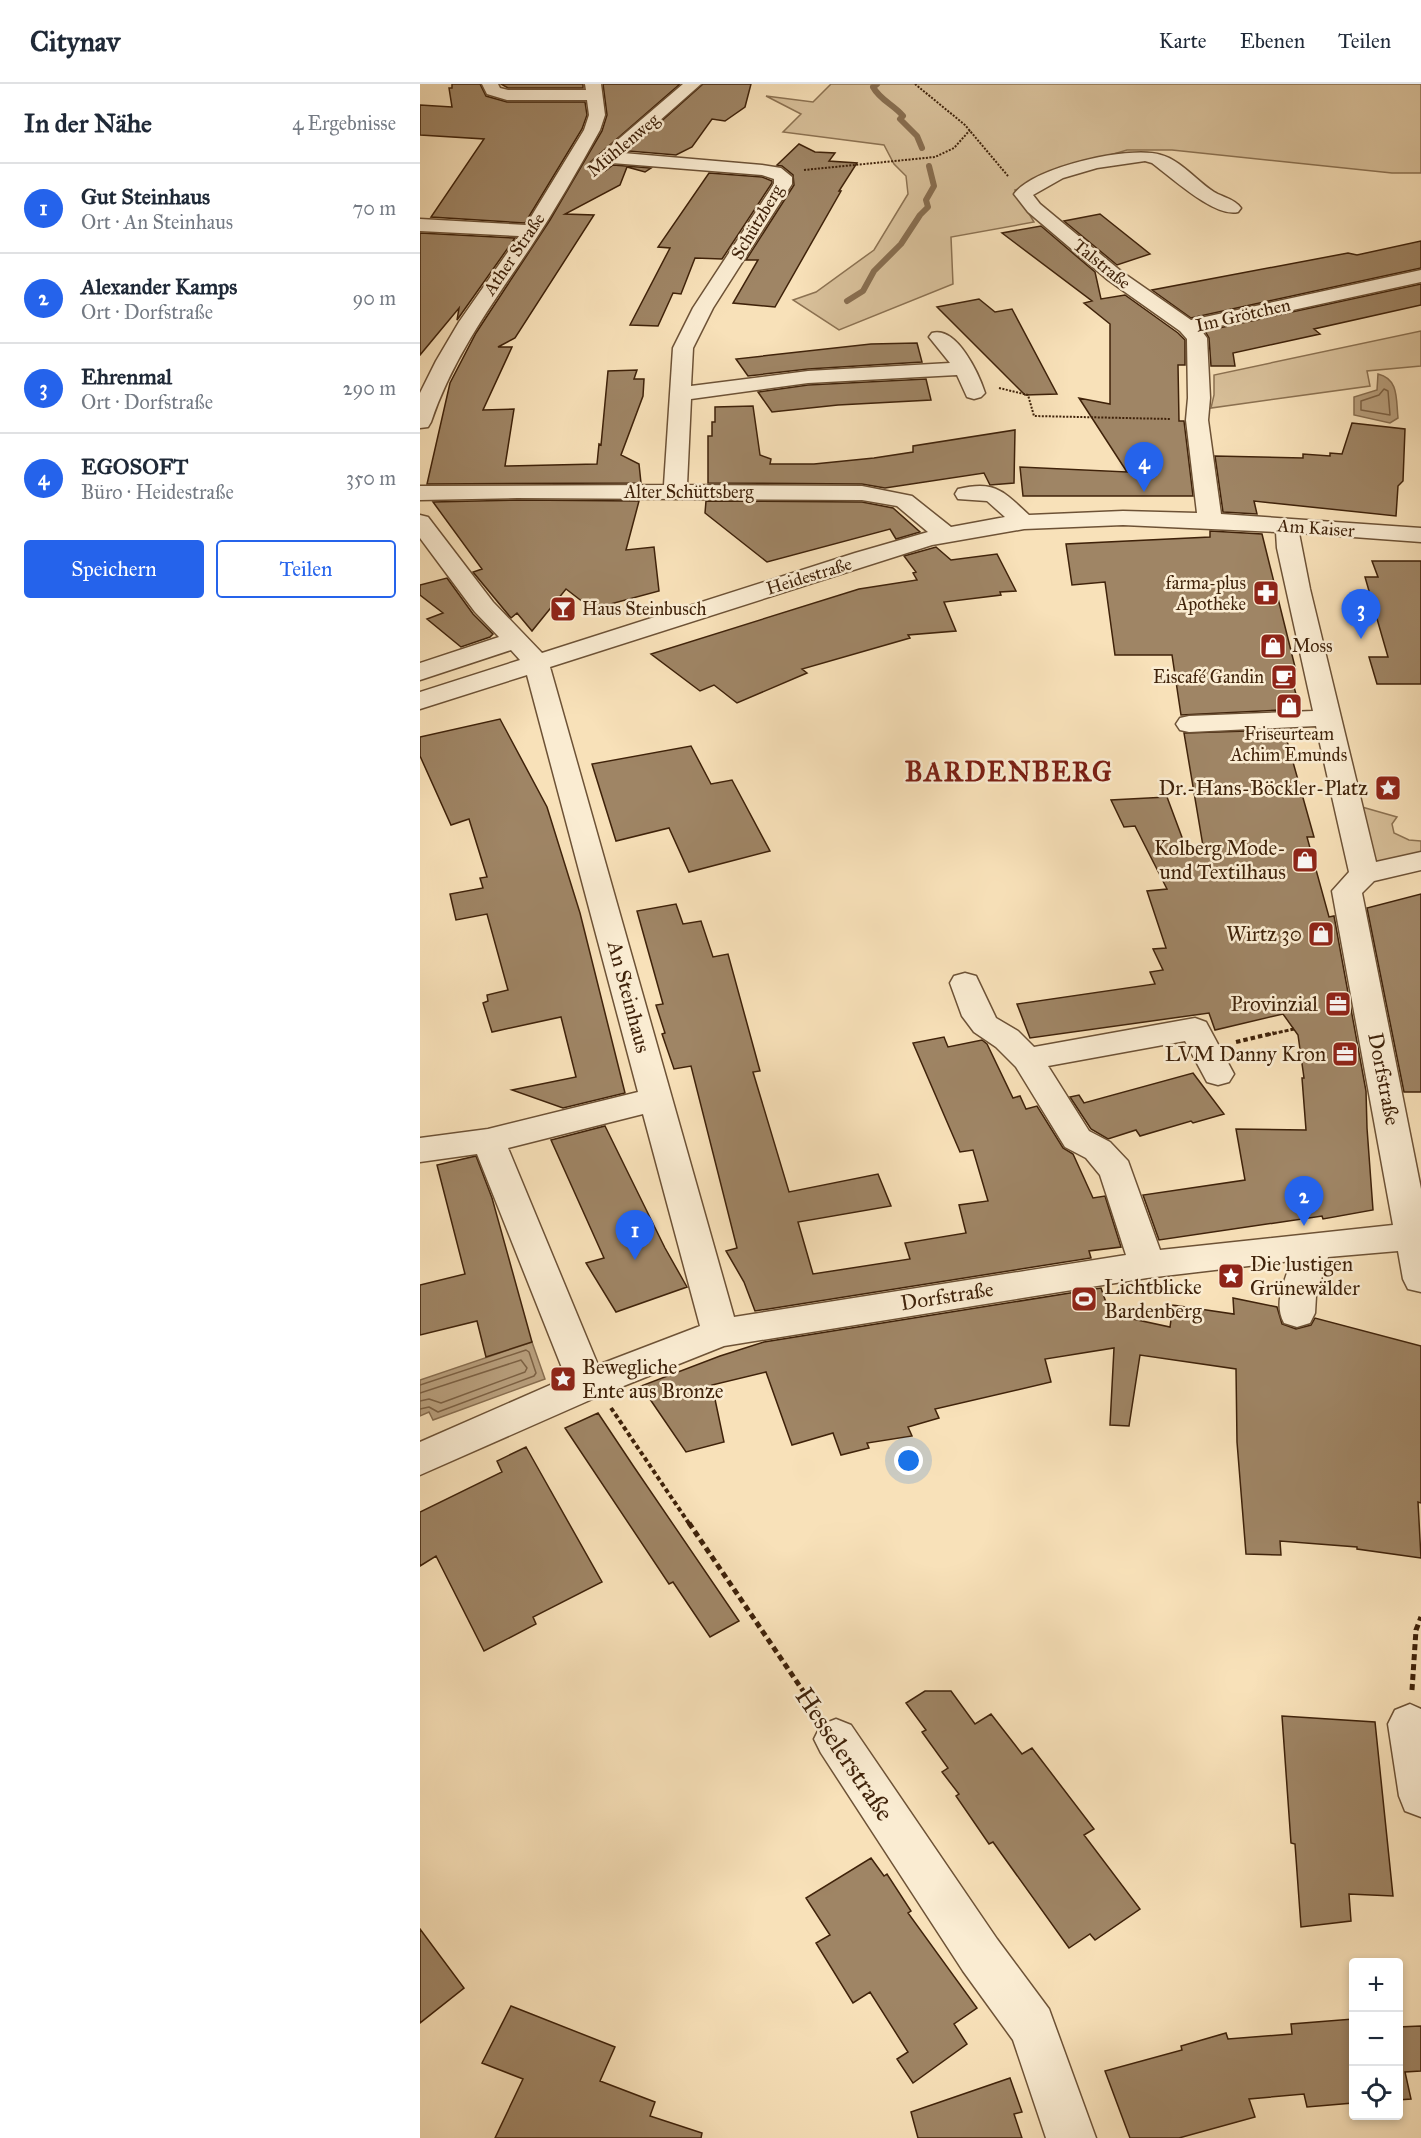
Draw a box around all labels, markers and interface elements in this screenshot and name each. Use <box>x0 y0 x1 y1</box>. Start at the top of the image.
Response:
text: Citynav <box>30 24 120 59</box>
text: Karte <box>1159 28 1207 54</box>
text: Ebenen <box>1240 28 1305 54</box>
text: Teilen <box>1338 28 1391 54</box>
text: In der Nähe <box>24 107 152 139</box>
street label: Mühlenweg <box>582 108 665 182</box>
text: 4 Ergebnisse <box>292 111 396 135</box>
street label: Schützberg <box>726 180 789 264</box>
text: Gut Steinhaus <box>81 183 210 210</box>
text: 1 <box>40 196 47 220</box>
text: 70 m <box>353 196 396 220</box>
street label: Ather Straße <box>478 209 549 300</box>
text: Ort · An Steinhaus <box>81 210 233 234</box>
street label: Talstraße <box>1069 234 1135 294</box>
text: Alexander Kamps <box>81 273 237 300</box>
text: 2 <box>39 286 48 310</box>
text: 90 m <box>353 286 396 310</box>
street label: Im Grötchen <box>1193 293 1293 337</box>
text: Ort · Dorfstraße <box>81 300 213 324</box>
text: Ehrenmal <box>81 363 172 390</box>
text: 3 <box>40 376 48 400</box>
text: 290 m <box>343 376 396 400</box>
text: Ort · Dorfstraße <box>81 390 213 414</box>
pin: 4 <box>1124 442 1164 492</box>
text: EGOSOFT <box>81 453 188 480</box>
text: 4 <box>38 466 49 490</box>
text: 350 m <box>346 466 396 490</box>
text: Büro · Heidestraße <box>81 480 234 504</box>
street label: Alter Schüttsberg <box>623 481 754 504</box>
street label: Am Kaiser <box>1276 514 1356 542</box>
button: Speichern <box>24 540 204 598</box>
button: Teilen <box>216 540 396 598</box>
street label: Heidestraße <box>764 553 854 599</box>
place label: farma-plus Apotheke <box>1166 572 1246 615</box>
pharmacy icon: farma-plus Apotheke <box>1251 578 1281 608</box>
pin: 3 <box>1342 590 1380 639</box>
bar icon: Haus Steinbusch <box>548 594 578 624</box>
place label: Haus Steinbusch <box>582 598 706 620</box>
shop icon: Moss <box>1258 631 1288 661</box>
place label: Moss <box>1292 635 1333 657</box>
cafe icon: Eiscafé Gandin <box>1269 662 1299 692</box>
place label: Eiscafé Gandin <box>1153 666 1264 688</box>
shop icon: Friseurteam Achim Emunds <box>1274 691 1304 721</box>
place label: Friseurteam Achim Emunds <box>1230 723 1347 766</box>
district label: BARDENBERG <box>905 755 1113 788</box>
place icon: Dr.-Hans-Böckler-Platz <box>1373 773 1403 803</box>
place label: Dr.-Hans-Böckler-Platz <box>1159 775 1368 801</box>
place label: Kolberg Mode- und Textilhaus <box>1154 835 1286 885</box>
shop icon: Kolberg Mode- und Textilhaus <box>1290 845 1320 875</box>
shop icon: Wirtz 30 <box>1306 919 1336 949</box>
place label: Wirtz 30 <box>1226 921 1302 947</box>
street label: An Steinhaus <box>601 937 656 1056</box>
office icon: Provinzial <box>1323 989 1353 1019</box>
place label: Provinzial <box>1230 991 1318 1017</box>
street label: Dorfstraße <box>1362 1031 1406 1128</box>
office icon: LVM Danny Kron <box>1330 1039 1360 1069</box>
place label: LVM Danny Kron <box>1165 1041 1326 1067</box>
pin: 2 <box>1284 1176 1324 1226</box>
pin: 1 <box>616 1210 654 1260</box>
place label: Die lustigen Grünewälder <box>1250 1251 1360 1301</box>
place icon: Die lustigen Grünewälder <box>1216 1261 1246 1291</box>
place label: Lichtblicke Bardenberg <box>1104 1274 1202 1324</box>
street label: Dorfstraße <box>899 1276 996 1316</box>
sports icon: Lichtblicke Bardenberg <box>1069 1284 1099 1314</box>
place label: Bewegliche Ente aus Bronze <box>582 1354 724 1404</box>
place icon: Bewegliche Ente aus Bronze <box>548 1364 578 1394</box>
your location <box>894 1446 923 1475</box>
street label: Hesselerstraße <box>789 1681 901 1827</box>
map controls <box>1349 1958 1403 2120</box>
button: + <box>1349 1958 1403 2012</box>
button: − <box>1349 2012 1403 2066</box>
button: locate <box>1349 2066 1403 2120</box>

